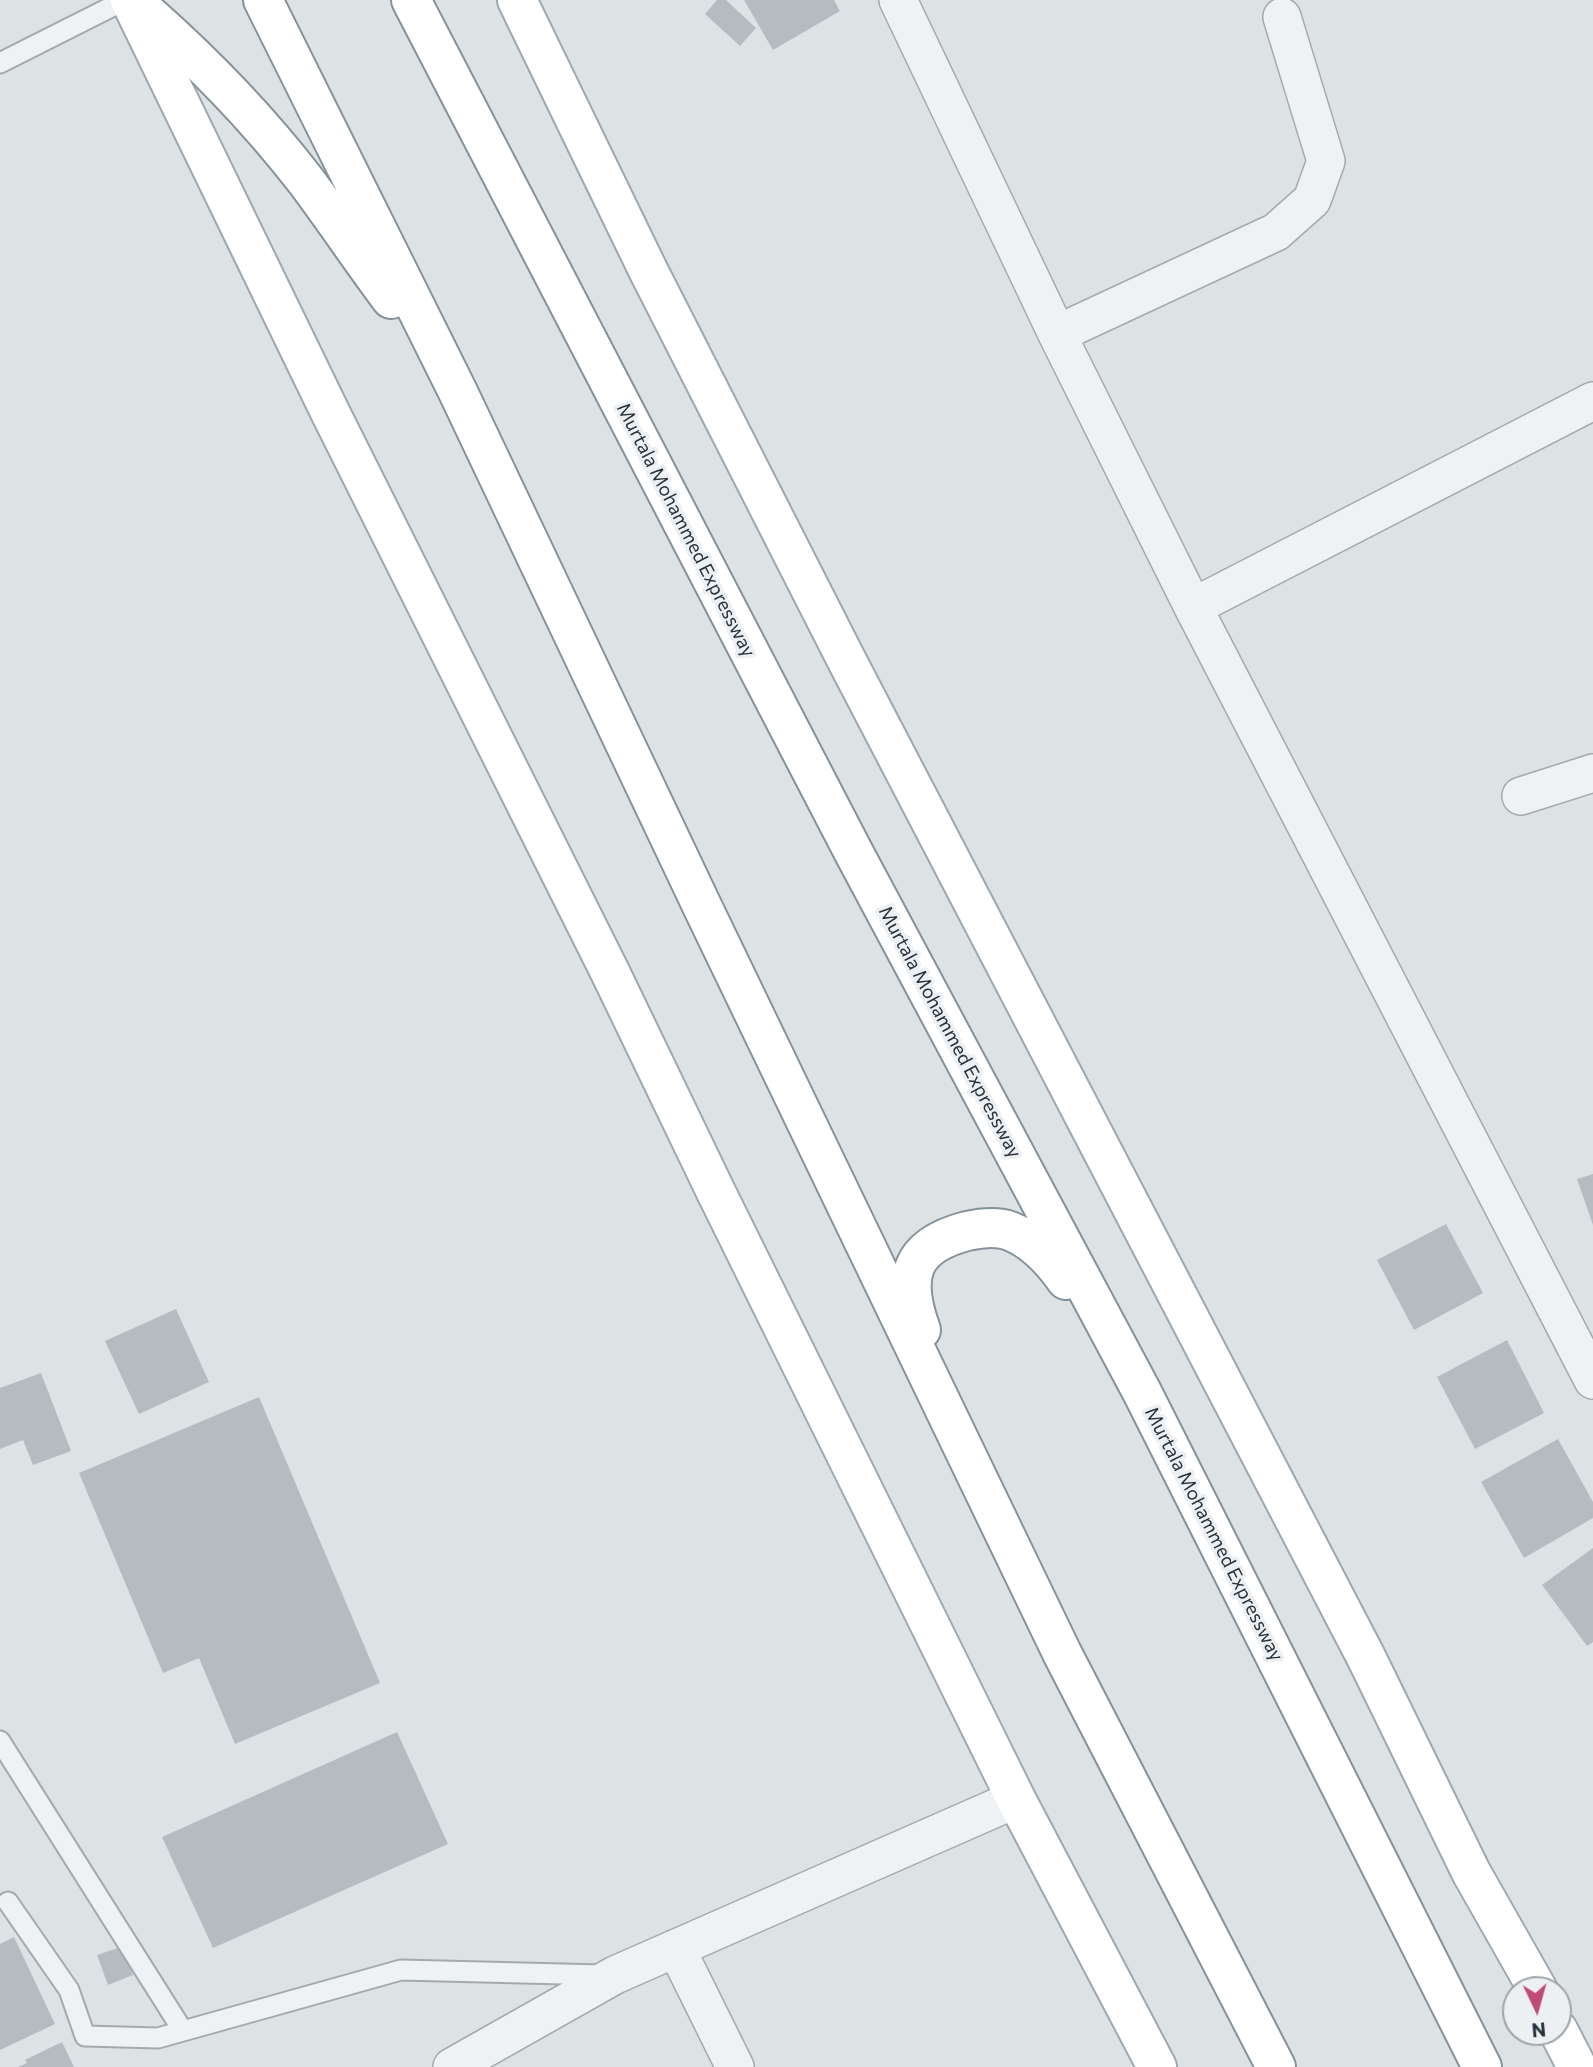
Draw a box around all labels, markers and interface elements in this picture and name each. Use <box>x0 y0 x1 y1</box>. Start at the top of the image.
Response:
street label: Murtala Mohammed Expressway <box>612 399 760 661</box>
street label: Murtala Mohammed Expressway <box>874 902 1026 1162</box>
street label: Murtala Mohammed Expressway <box>1140 1403 1288 1665</box>
north arrow <box>1502 1976 1572 2046</box>
text: N <box>1531 2018 1547 2043</box>

